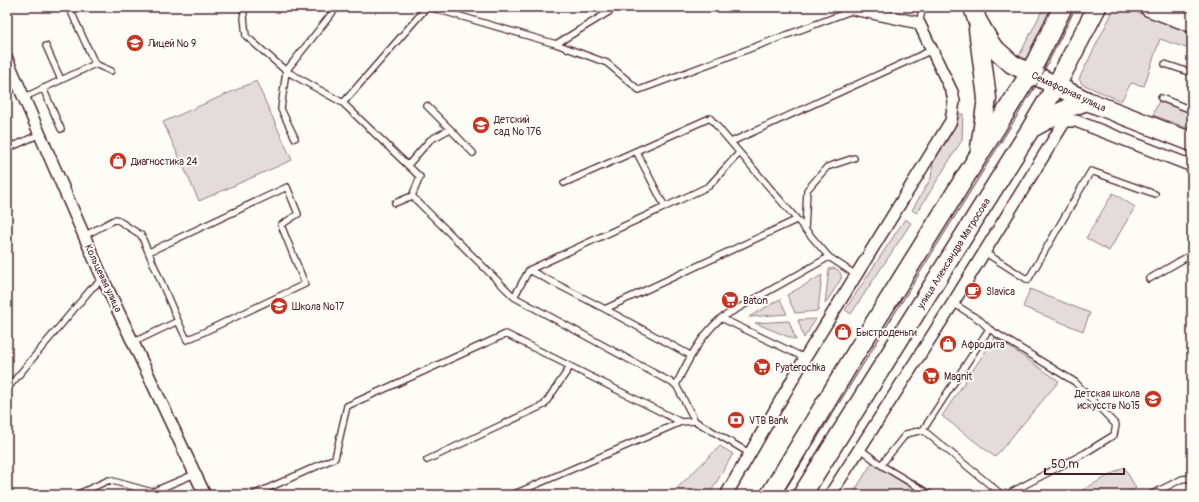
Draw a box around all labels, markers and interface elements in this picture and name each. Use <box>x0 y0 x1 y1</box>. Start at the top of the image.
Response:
school or university icon: Лицей № 9 <box>125 33 145 53</box>
place label: Лицей № 9 <box>147 38 196 50</box>
street label: Семафорная улица <box>1029 69 1108 115</box>
place label: Детский сад № 176 <box>493 114 541 138</box>
school or university icon: Детский сад № 176 <box>471 115 491 135</box>
shop icon: Диагностика 24 <box>108 151 128 171</box>
place label: Диагностика 24 <box>130 156 198 168</box>
street label: улица Александра Матросова <box>914 196 993 312</box>
street label: Кольцевая улица <box>82 243 124 315</box>
cafe icon: Slavica <box>963 281 983 301</box>
place label: Slavica <box>986 286 1015 298</box>
supermarket icon: Baton <box>720 290 740 310</box>
place label: Baton <box>743 295 768 307</box>
school or university icon: Школа №17 <box>269 296 289 316</box>
place label: Школа №17 <box>292 301 345 313</box>
shop icon: Быстроденьги <box>833 322 853 342</box>
place label: Быстроденьги <box>856 327 917 339</box>
shop icon: Афродита <box>938 334 958 354</box>
place label: Афродита <box>961 339 1005 351</box>
supermarket icon: Pyaterochka <box>752 357 772 377</box>
place label: Pyaterochka <box>775 362 826 374</box>
supermarket icon: Magnit <box>921 366 941 386</box>
place label: Magnit <box>944 371 973 383</box>
place label: Детская школа искусств №15 <box>1074 388 1140 412</box>
school or university icon: Детская школа искусств №15 <box>1143 389 1163 409</box>
bank icon: VTB Bank <box>726 410 746 430</box>
place label: VTB Bank <box>749 415 789 427</box>
scale bar <box>1045 450 1124 476</box>
text: 50 m <box>1051 457 1079 472</box>

